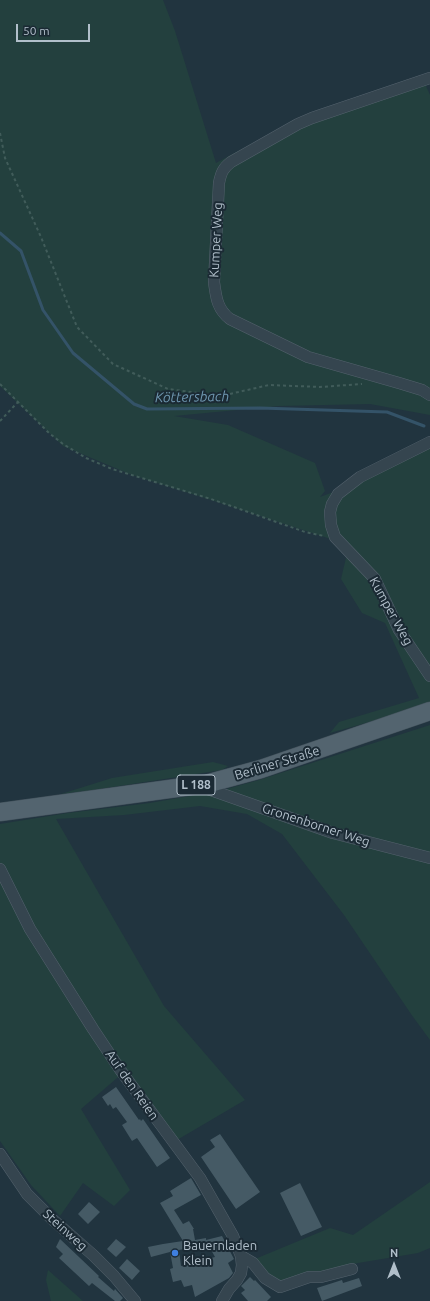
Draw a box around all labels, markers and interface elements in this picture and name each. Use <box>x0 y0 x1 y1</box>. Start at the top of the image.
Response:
scale bar <box>18 16 92 42</box>
text: 50 m <box>23 24 50 37</box>
street label: Kumper Weg <box>206 202 226 278</box>
water label: Köttersbach <box>155 388 229 406</box>
street label: Kumper Weg <box>366 574 416 648</box>
street label: Berliner Straße <box>233 743 321 783</box>
road number: L 188 <box>177 775 215 795</box>
street label: Gronenborner Weg <box>260 800 372 850</box>
street label: Auf den Reien <box>102 1047 162 1123</box>
street label: Steinweg <box>40 1206 90 1254</box>
place label: Bauernladen Klein <box>183 1238 257 1269</box>
north arrow <box>374 1245 414 1285</box>
text: N <box>390 1247 398 1259</box>
marker: Bauernladen Klein <box>170 1248 180 1258</box>

